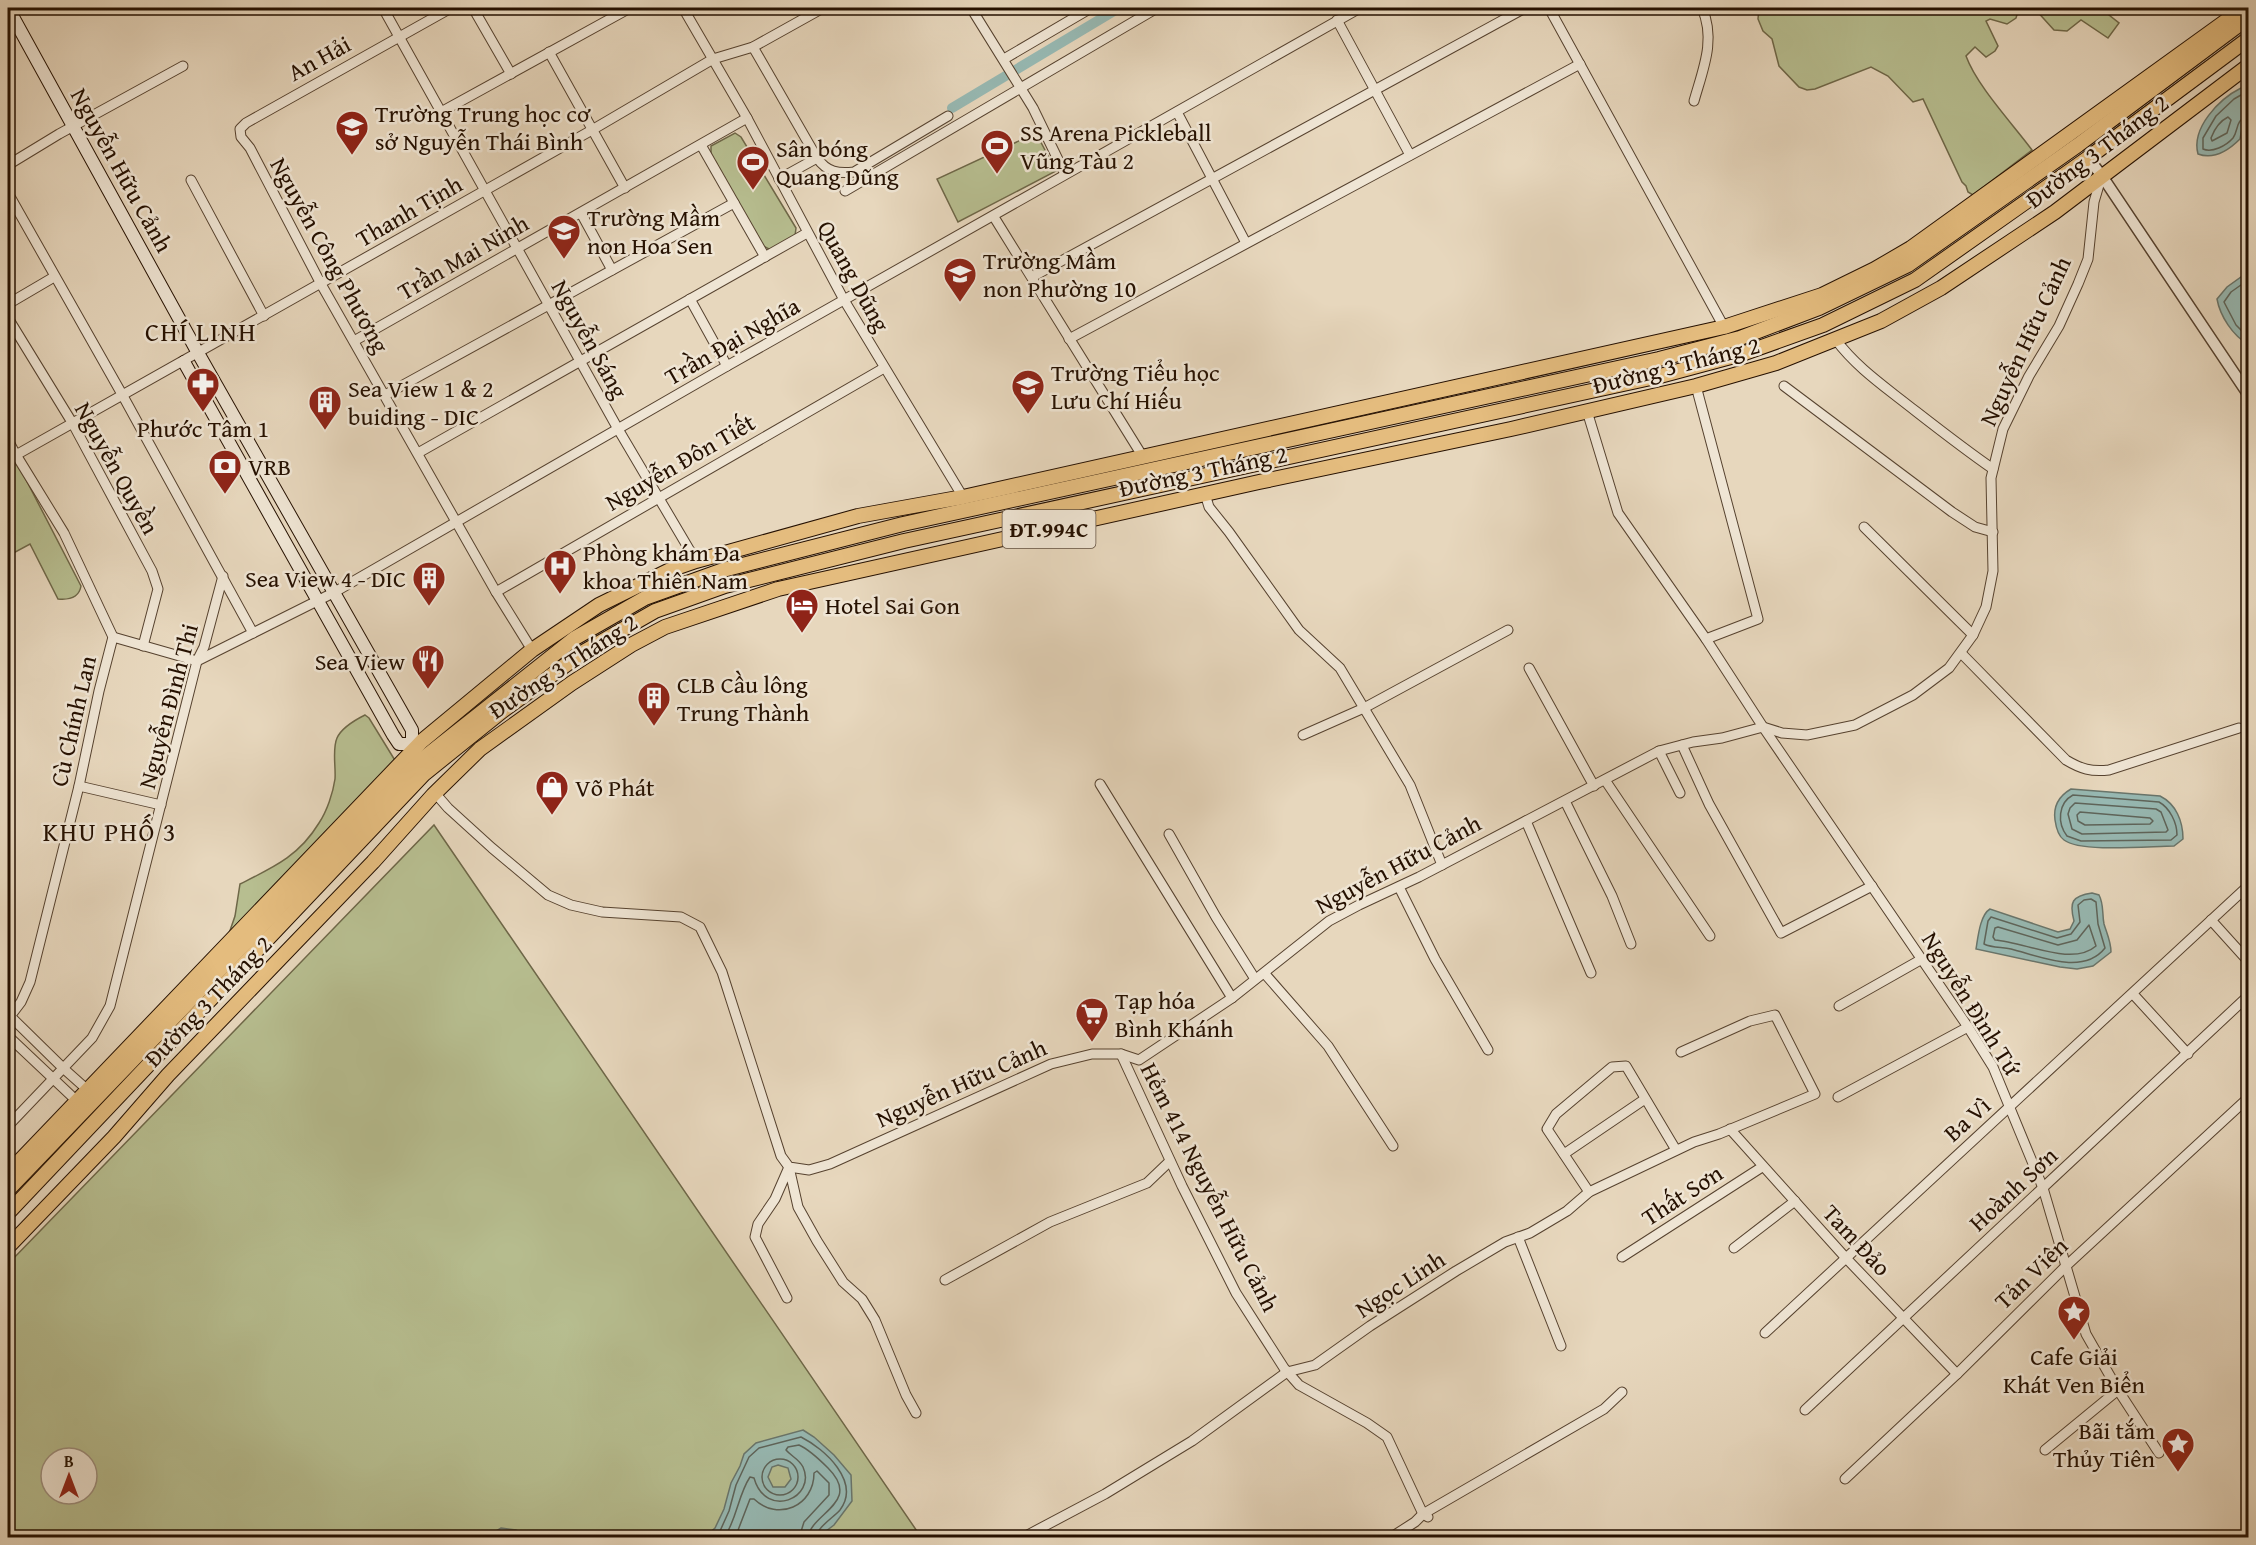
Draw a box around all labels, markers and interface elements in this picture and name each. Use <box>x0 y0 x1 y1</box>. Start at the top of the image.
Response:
street label: An Hải <box>281 26 357 90</box>
street label: Nguyễn Hữu Cảnh <box>62 81 182 259</box>
street label: Đường 3 Tháng 2 <box>2018 86 2176 216</box>
place label: Trường Trung học cơ sở Nguyễn Thái Bình <box>375 96 591 159</box>
school or university icon: Trường Trung học cơ sở Nguyễn Thái Bình <box>334 109 370 156</box>
place label: SS Arena Pickleball Vũng Tàu 2 <box>1020 115 1212 178</box>
sports icon: SS Arena Pickleball Vũng Tàu 2 <box>979 128 1015 175</box>
place label: Sân bóng Quang Dũng <box>776 131 899 194</box>
sports icon: Sân bóng Quang Dũng <box>735 144 771 191</box>
street label: Nguyễn Công Phương <box>262 151 398 359</box>
street label: Thanh Tịnh <box>349 166 469 256</box>
place label: Trường Mầm non Hoa Sen <box>587 200 721 263</box>
street label: Trần Mai Ninh <box>391 205 535 309</box>
school or university icon: Trường Mầm non Hoa Sen <box>546 213 582 260</box>
street label: Quang Dũng <box>809 214 899 338</box>
place label: Trường Mầm non Phường 10 <box>983 243 1136 306</box>
street label: Nguyễn Hữu Cảnh <box>1970 250 2080 431</box>
school or university icon: Trường Mầm non Phường 10 <box>942 256 978 303</box>
street label: Nguyễn Sáng <box>543 273 637 405</box>
street label: Trần Đại Nghĩa <box>658 288 807 394</box>
district label: CHÍ LINH <box>145 312 257 351</box>
street label: Đường 3 Tháng 2 <box>1589 327 1763 403</box>
place label: Trường Tiểu học Lưu Chí Hiếu <box>1051 355 1220 418</box>
pharmacy icon: Phước Tâm 1 <box>185 366 221 413</box>
school or university icon: Trường Tiểu học Lưu Chí Hiếu <box>1010 368 1046 415</box>
place label: Sea View 1 & 2 buiding - DIC <box>348 371 494 434</box>
building icon: Sea View 1 & 2 buiding - DIC <box>307 384 343 431</box>
street label: Nguyễn Quyền <box>66 395 168 541</box>
street label: Nguyễn Đôn Tiết <box>598 405 762 519</box>
place label: Phước Tâm 1 <box>137 411 269 446</box>
street label: Đường 3 Tháng 2 <box>1116 436 1290 506</box>
bank icon: VRB <box>207 448 243 495</box>
place label: VRB <box>248 449 291 484</box>
road number: ĐT.994C <box>1002 510 1096 548</box>
place label: Phòng khám Đa khoa Thiên Nam <box>583 535 748 598</box>
hospital icon: Phòng khám Đa khoa Thiên Nam <box>542 548 578 595</box>
building icon: Sea View 4 - DIC <box>411 560 447 607</box>
place label: Sea View 4 - DIC <box>245 561 406 596</box>
hotel icon: Hotel Sai Gon <box>784 587 820 634</box>
place label: Hotel Sai Gon <box>825 588 960 623</box>
street label: Đường 3 Tháng 2 <box>482 605 644 727</box>
street label: Nguyễn Đình Thi <box>129 619 207 793</box>
restaurant icon: Sea View <box>410 643 446 690</box>
place label: Sea View <box>315 644 405 679</box>
street label: Cù Chính Lan <box>41 652 105 790</box>
place label: CLB Cầu lông Trung Thành <box>677 667 810 730</box>
building icon: CLB Cầu lông Trung Thành <box>636 680 672 727</box>
shop icon: Võ Phát <box>534 769 570 816</box>
place label: Võ Phát <box>575 770 655 805</box>
street label: Nguyễn Hữu Cảnh <box>1309 805 1488 922</box>
district label: KHU PHỐ 3 <box>43 812 177 851</box>
street label: Nguyễn Đình Tứ <box>1913 925 2031 1084</box>
street label: Đường 3 Tháng 2 <box>136 927 280 1075</box>
place label: Tạp hóa Bình Khánh <box>1115 983 1234 1046</box>
supermarket icon: Tạp hóa Bình Khánh <box>1074 996 1110 1043</box>
street label: Nguyễn Hữu Cảnh <box>870 1030 1052 1136</box>
street label: Hẻm 414 Nguyễn Hữu Cảnh <box>1132 1056 1288 1318</box>
street label: Ba Vì <box>1936 1088 1998 1150</box>
street label: Hoành Sơn <box>1961 1138 2066 1239</box>
street label: Thất Sơn <box>1635 1155 1730 1234</box>
street label: Tam Đảo <box>1815 1196 1899 1284</box>
street label: Tản Viên <box>1986 1229 2076 1317</box>
street label: Ngọc Linh <box>1348 1241 1452 1326</box>
place icon: Cafe Giải Khát Ven Biển <box>2056 1294 2092 1341</box>
place label: Cafe Giải Khát Ven Biển <box>2003 1339 2146 1402</box>
place label: Bãi tắm Thủy Tiên <box>2053 1413 2156 1476</box>
place icon: Bãi tắm Thủy Tiên <box>2160 1426 2196 1473</box>
north arrow <box>39 1446 99 1506</box>
text: B <box>64 1449 74 1473</box>

